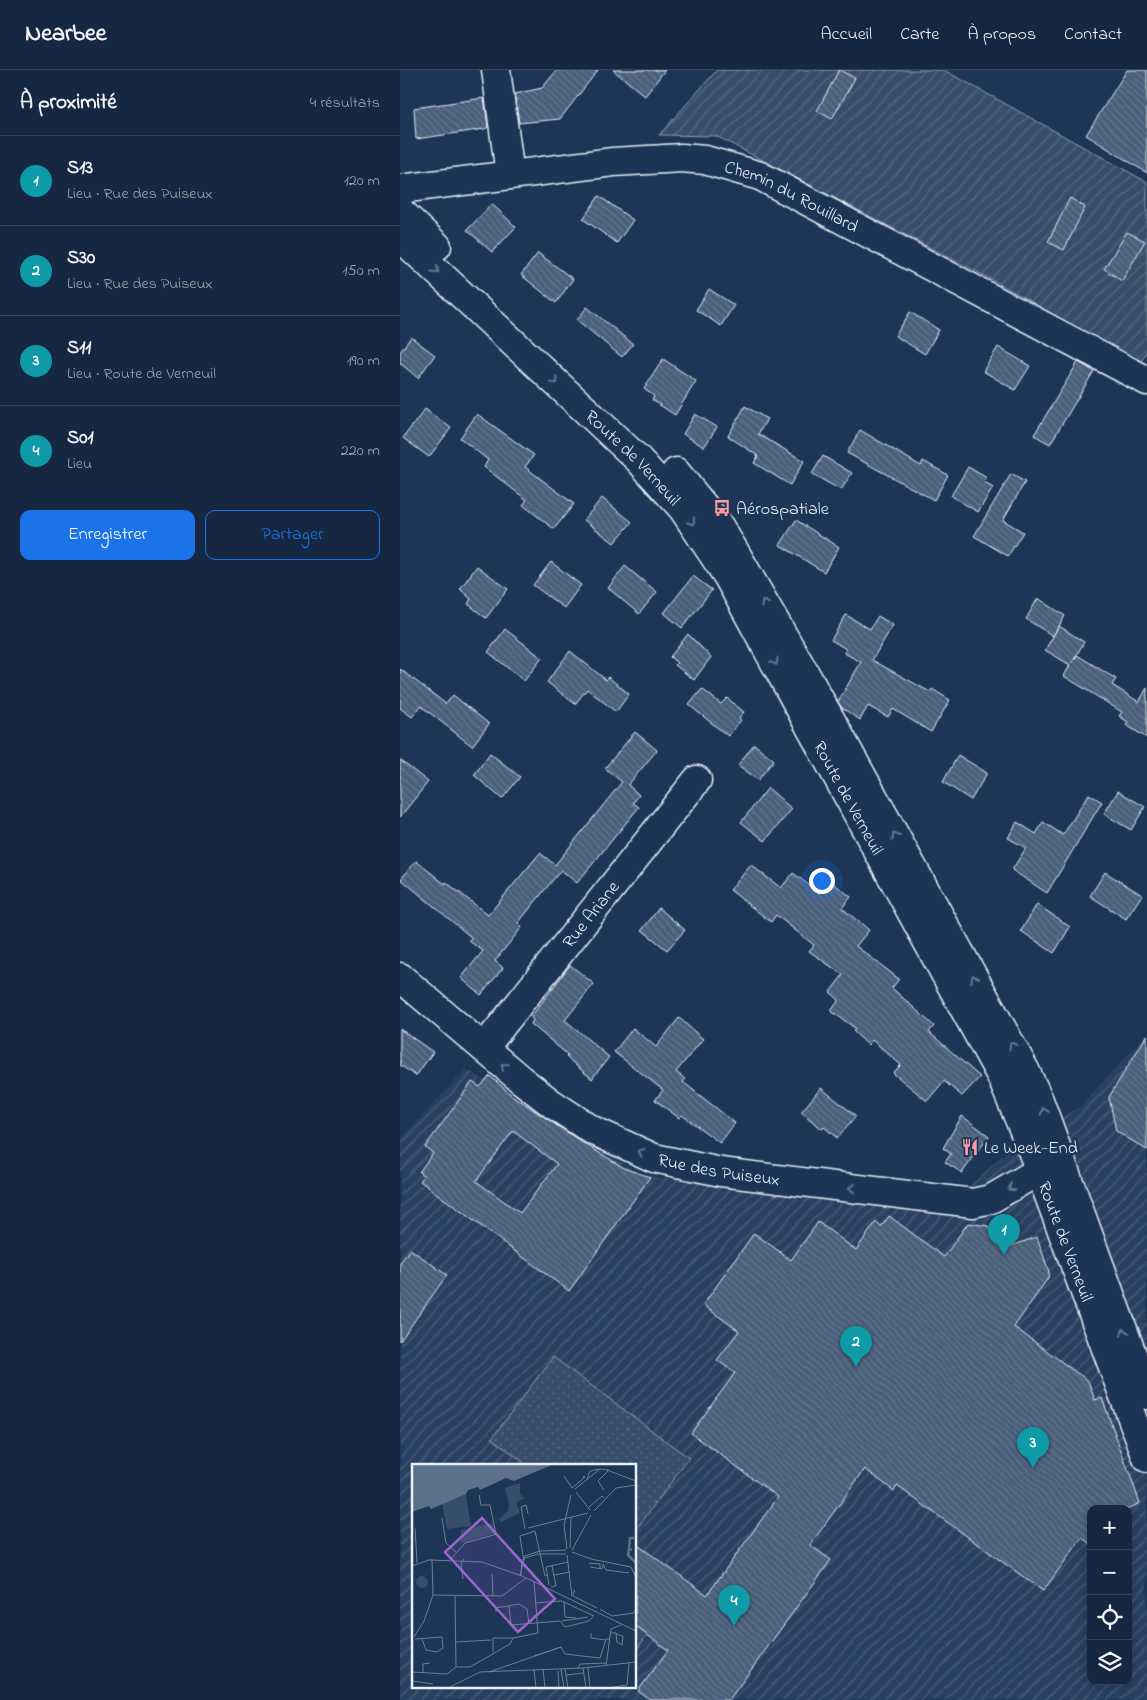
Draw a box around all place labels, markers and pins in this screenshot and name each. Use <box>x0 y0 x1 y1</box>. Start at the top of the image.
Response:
place label: Aérospatiale <box>736 497 830 523</box>
bus stop icon: Aérospatiale <box>712 498 732 518</box>
place label: Le Week-End <box>984 1136 1078 1162</box>
restaurant icon: Le Week-End <box>960 1137 980 1157</box>
pin: 1 <box>988 1214 1020 1255</box>
pin: 2 <box>840 1326 872 1367</box>
pin: 3 <box>1017 1427 1049 1468</box>
pin: 4 <box>718 1585 750 1626</box>

